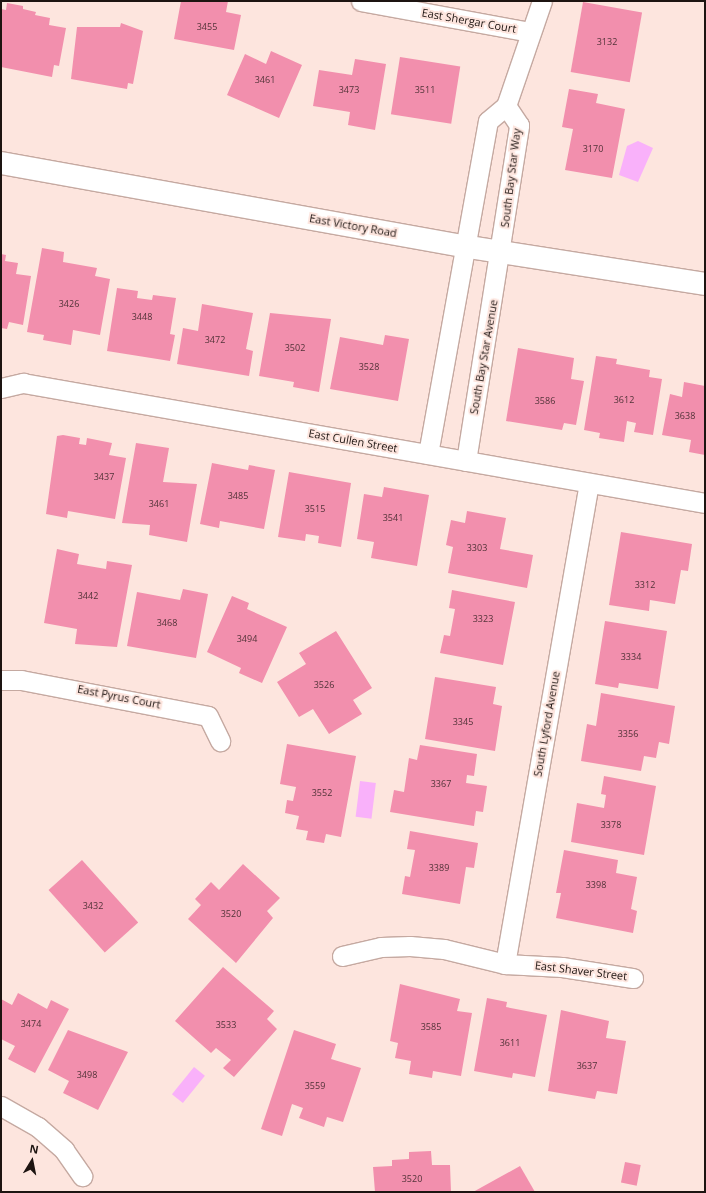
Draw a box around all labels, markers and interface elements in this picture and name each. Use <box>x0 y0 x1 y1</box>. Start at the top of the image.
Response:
street label: East Shergar Court <box>421 6 517 36</box>
house number: 3455 <box>197 22 217 32</box>
house number: 3132 <box>597 37 617 47</box>
house number: 3461 <box>255 75 275 85</box>
house number: 3473 <box>339 85 359 95</box>
house number: 3511 <box>415 85 435 95</box>
street label: South Bay Star Way <box>498 128 524 228</box>
house number: 3170 <box>583 144 603 154</box>
street label: East Victory Road <box>308 212 398 240</box>
house number: 3426 <box>59 299 79 309</box>
street label: South Bay Star Avenue <box>467 299 501 415</box>
house number: 3448 <box>132 312 152 322</box>
house number: 3472 <box>205 335 225 345</box>
house number: 3502 <box>285 343 305 353</box>
house number: 3528 <box>359 362 379 372</box>
house number: 3612 <box>614 395 634 405</box>
house number: 3586 <box>535 396 555 406</box>
house number: 3638 <box>675 411 695 421</box>
street label: East Cullen Street <box>308 427 398 455</box>
house number: 3437 <box>94 472 114 482</box>
house number: 3485 <box>228 491 248 501</box>
house number: 3461 <box>149 499 169 509</box>
house number: 3515 <box>305 504 325 514</box>
house number: 3541 <box>383 513 403 523</box>
house number: 3303 <box>467 543 487 553</box>
house number: 3312 <box>635 580 655 590</box>
house number: 3442 <box>78 591 98 601</box>
house number: 3323 <box>473 614 493 624</box>
house number: 3468 <box>157 618 177 628</box>
house number: 3494 <box>237 634 257 644</box>
house number: 3334 <box>621 652 641 662</box>
street label: South Lyford Avenue <box>531 670 563 778</box>
house number: 3526 <box>314 680 334 690</box>
street label: East Pyrus Court <box>76 682 162 712</box>
house number: 3345 <box>453 717 473 727</box>
house number: 3356 <box>618 729 638 739</box>
house number: 3367 <box>431 779 451 789</box>
house number: 3552 <box>312 788 332 798</box>
house number: 3378 <box>601 820 621 830</box>
house number: 3389 <box>429 863 449 873</box>
house number: 3398 <box>586 880 606 890</box>
house number: 3432 <box>83 901 103 911</box>
house number: 3520 <box>221 909 241 919</box>
street label: East Shaver Street <box>534 959 628 983</box>
house number: 3474 <box>21 1019 41 1029</box>
house number: 3533 <box>216 1020 236 1030</box>
house number: 3585 <box>421 1022 441 1032</box>
house number: 3611 <box>500 1038 520 1048</box>
house number: 3637 <box>577 1061 597 1071</box>
house number: 3498 <box>77 1070 97 1080</box>
house number: 3559 <box>305 1081 325 1091</box>
north arrow <box>12 1141 52 1181</box>
text: N <box>28 1141 40 1157</box>
house number: 3520 <box>402 1174 422 1184</box>

